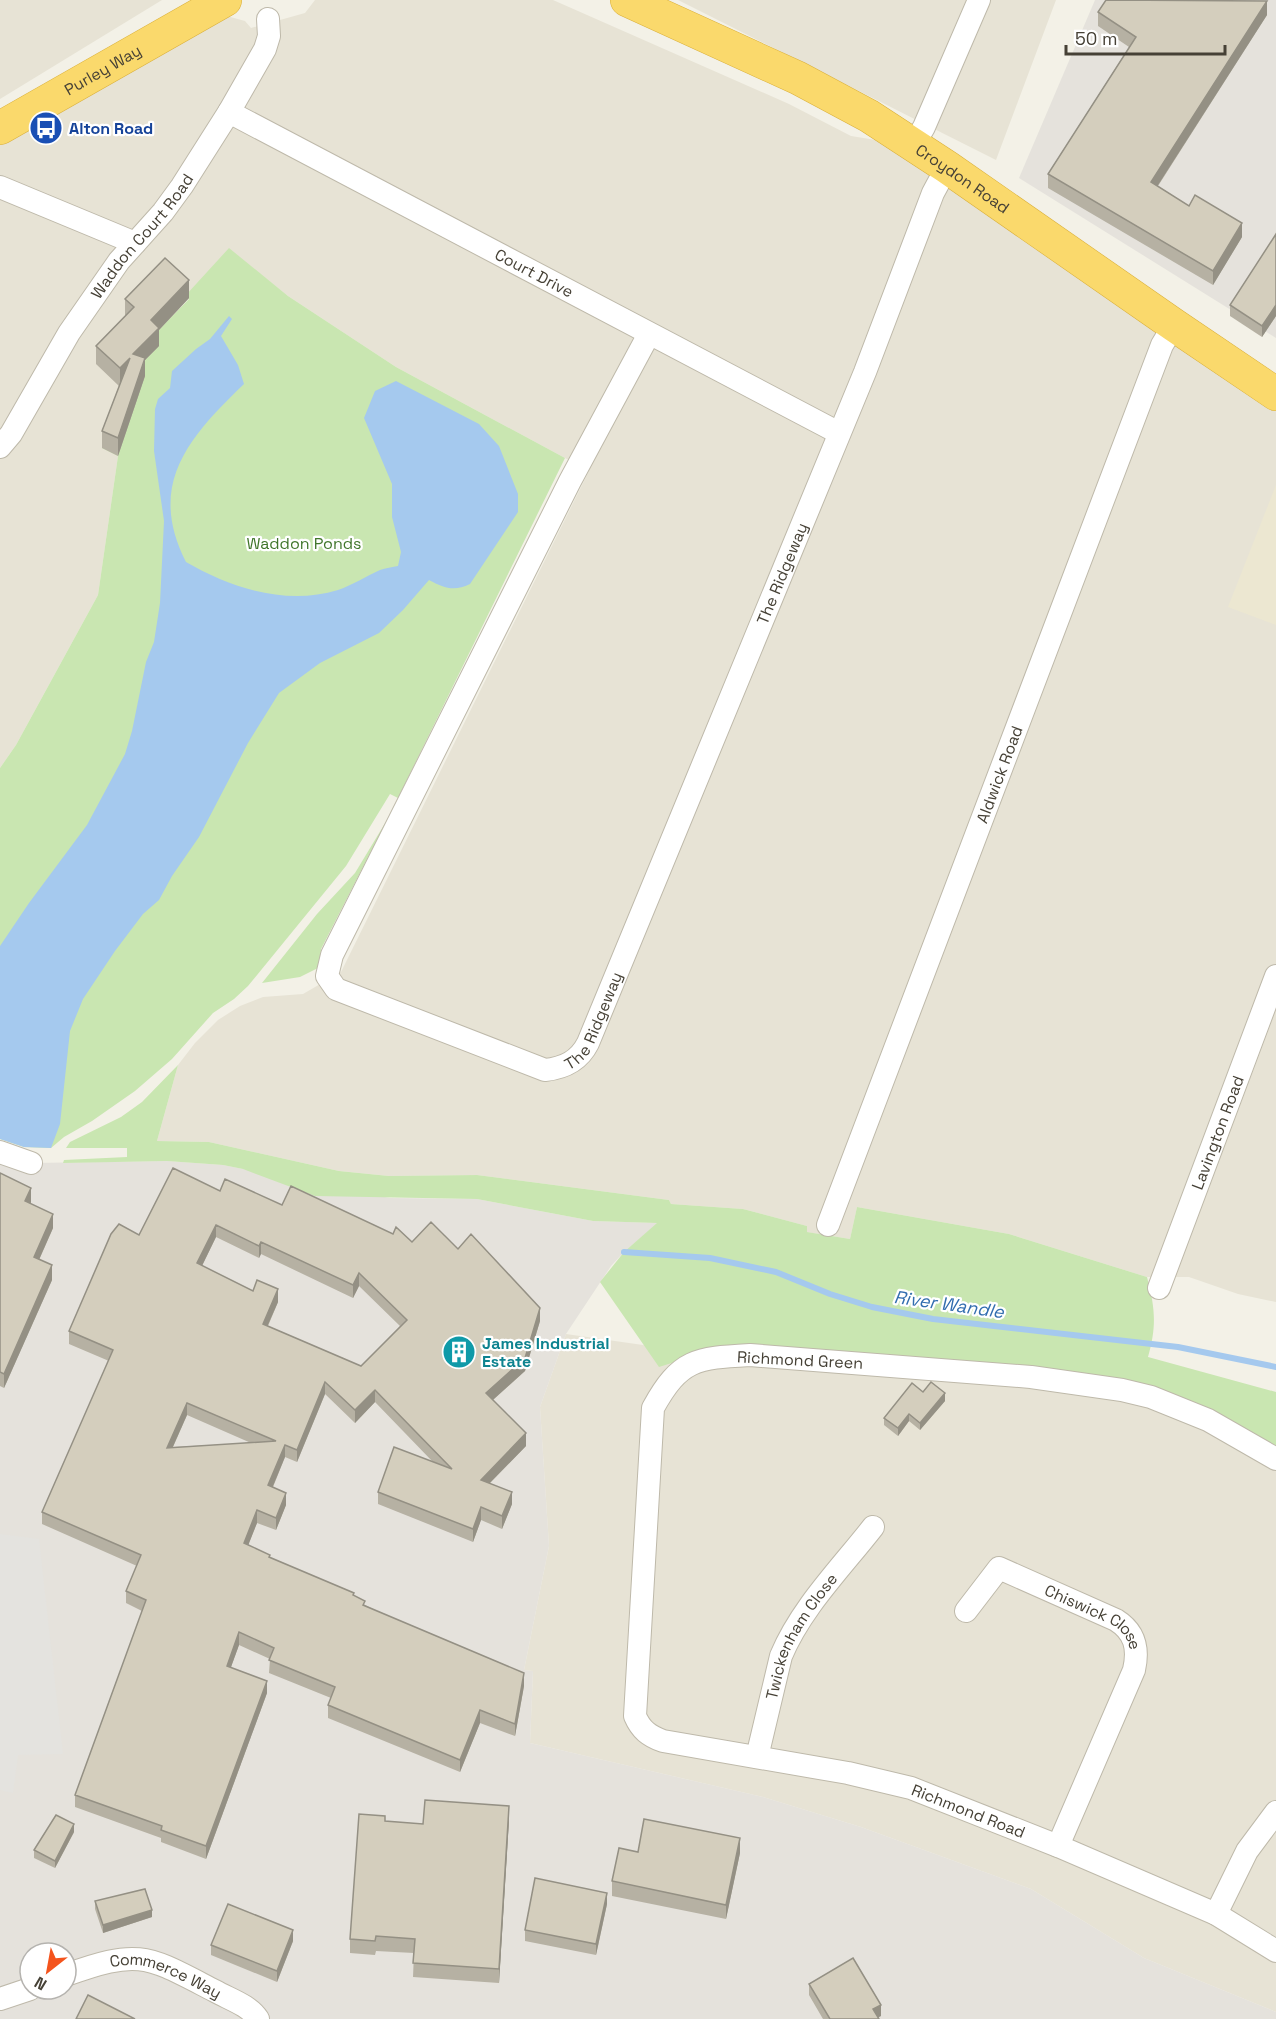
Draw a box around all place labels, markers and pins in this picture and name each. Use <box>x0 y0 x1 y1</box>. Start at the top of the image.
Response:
bus stop icon: Alton Road <box>28 110 64 146</box>
place label: Alton Road <box>69 118 153 139</box>
place label: James Industrial Estate <box>482 1333 610 1372</box>
building icon: James Industrial Estate <box>441 1334 477 1370</box>

